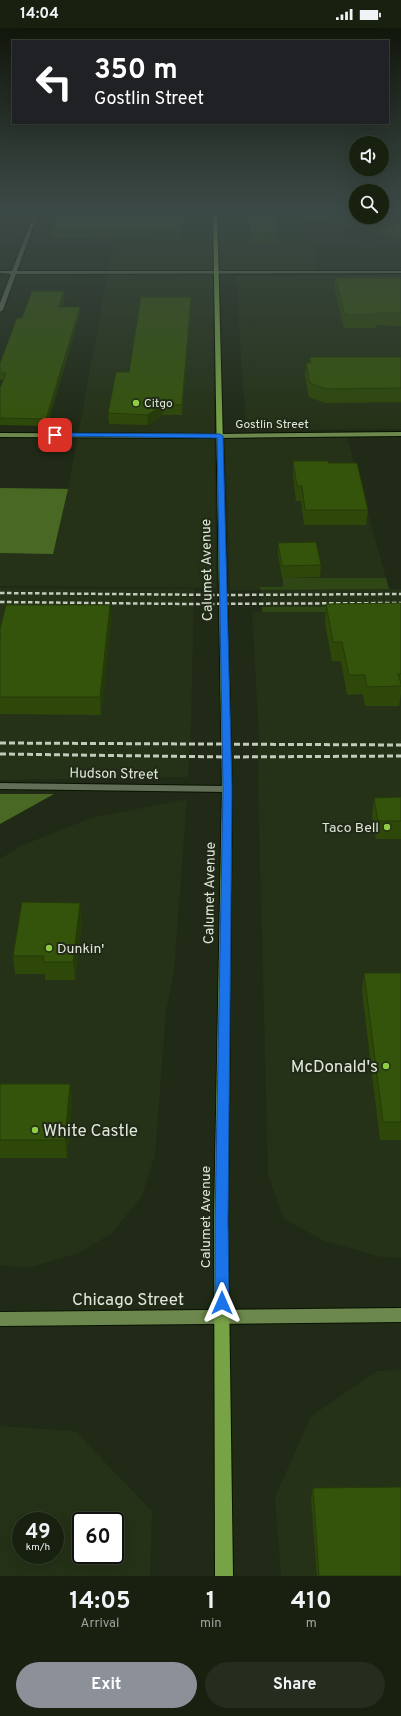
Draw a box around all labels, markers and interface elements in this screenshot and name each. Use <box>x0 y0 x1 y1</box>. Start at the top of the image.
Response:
text: 14:04 <box>20 5 59 24</box>
text: 350 m <box>94 53 178 89</box>
icon: left <box>28 56 80 108</box>
text: Gostlin Street <box>94 88 204 111</box>
map controls <box>349 136 389 224</box>
button: sound <box>349 136 389 176</box>
button: search <box>349 184 389 224</box>
place label: Citgo <box>144 396 173 412</box>
marker: Citgo <box>131 398 141 408</box>
street label: Gostlin Street <box>235 417 309 433</box>
pin <box>38 418 72 452</box>
icon: arrive <box>44 424 66 446</box>
street label: Calumet Avenue <box>198 519 217 621</box>
street label: Hudson Street <box>69 765 159 784</box>
place label: Taco Bell <box>322 820 379 837</box>
marker: Taco Bell <box>382 822 392 832</box>
street label: Calumet Avenue <box>201 842 220 944</box>
place label: Dunkin' <box>57 941 104 958</box>
marker: Dunkin' <box>44 943 54 953</box>
place label: McDonald's <box>291 1057 378 1079</box>
marker: McDonald's <box>381 1061 391 1071</box>
place label: White Castle <box>43 1121 138 1143</box>
marker: White Castle <box>30 1125 40 1135</box>
street label: Calumet Avenue <box>198 1166 215 1268</box>
position arrow <box>201 1282 243 1324</box>
street label: Chicago Street <box>72 1290 184 1312</box>
speed limit sign: 60 <box>72 1512 124 1564</box>
text: 49 <box>25 1520 51 1546</box>
text: km/h <box>26 1541 50 1554</box>
text: 14:05 <box>69 1587 131 1617</box>
text: 1 <box>206 1587 216 1617</box>
text: 410 <box>291 1587 332 1617</box>
text: Arrival <box>81 1616 119 1632</box>
text: min <box>200 1616 222 1632</box>
text: m <box>306 1616 317 1632</box>
button: Exit <box>16 1662 197 1708</box>
button: Share <box>205 1662 385 1708</box>

